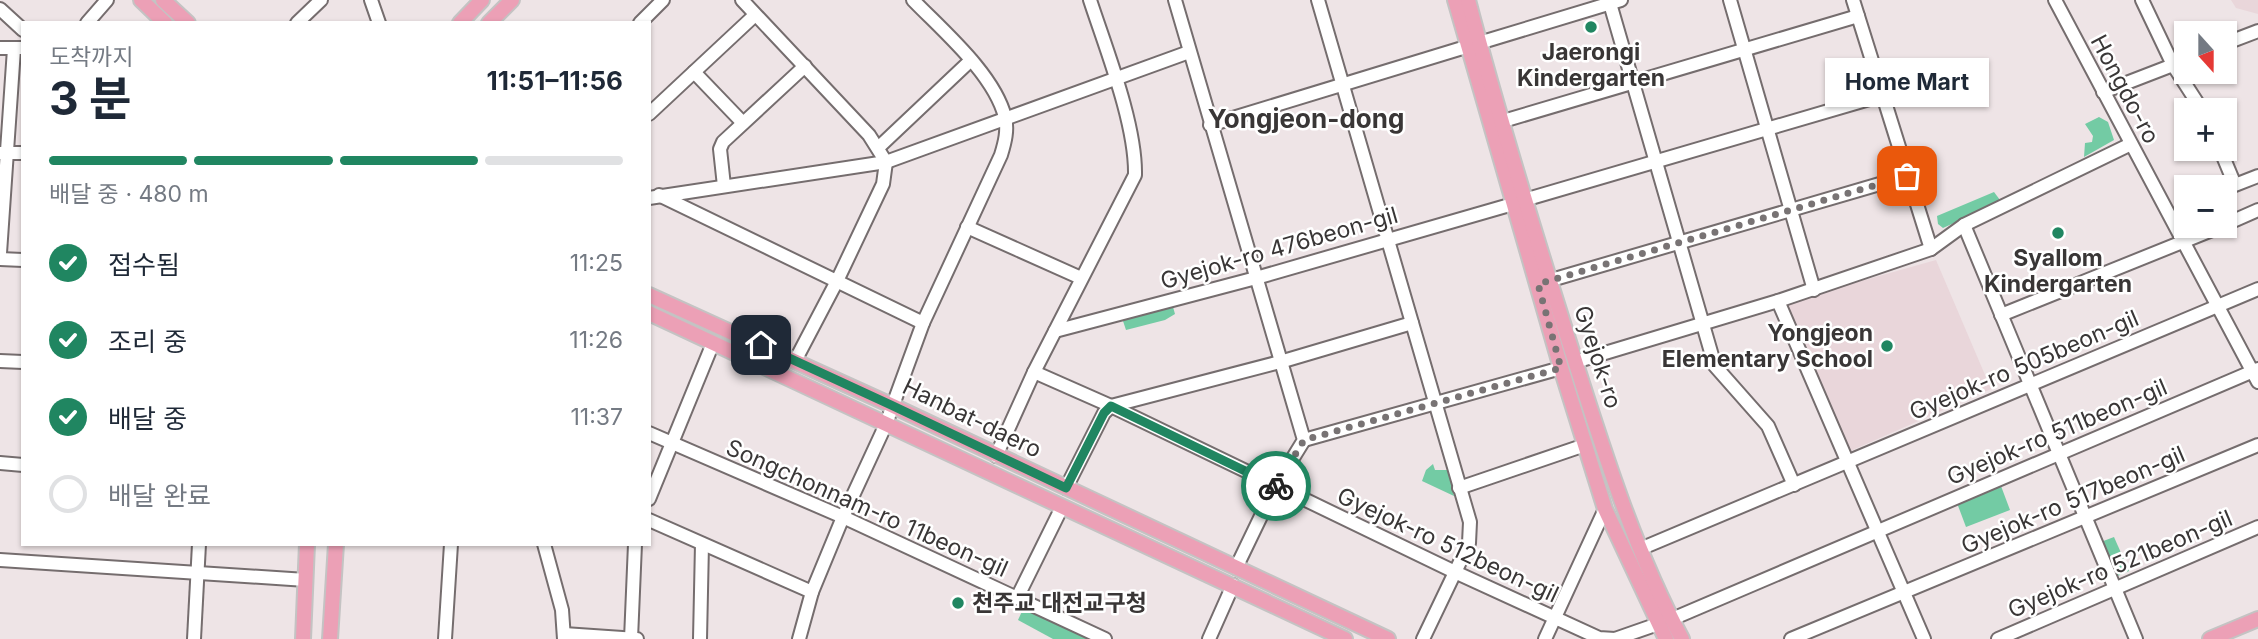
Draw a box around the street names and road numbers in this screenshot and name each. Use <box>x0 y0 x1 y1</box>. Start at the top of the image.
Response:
street label: Hongdo-ro <box>2085 30 2165 148</box>
street label: Gyejok-ro 476beon-gil <box>1157 201 1401 295</box>
street label: Gyejok-ro <box>1568 302 1628 412</box>
street label: Gyejok-ro 505beon-gil <box>1905 304 2143 426</box>
street label: Hanbat-daero <box>898 372 1046 464</box>
street label: Gyejok-ro 511beon-gil <box>1943 373 2171 491</box>
street label: Songchonnam-ro 11beon-gil <box>722 433 1012 583</box>
street label: Gyejok-ro 517beon-gil <box>1957 440 2189 560</box>
street label: Gyejok-ro 512beon-gil <box>1333 481 1563 609</box>
street label: Gyejok-ro 521beon-gil <box>2004 504 2236 624</box>

